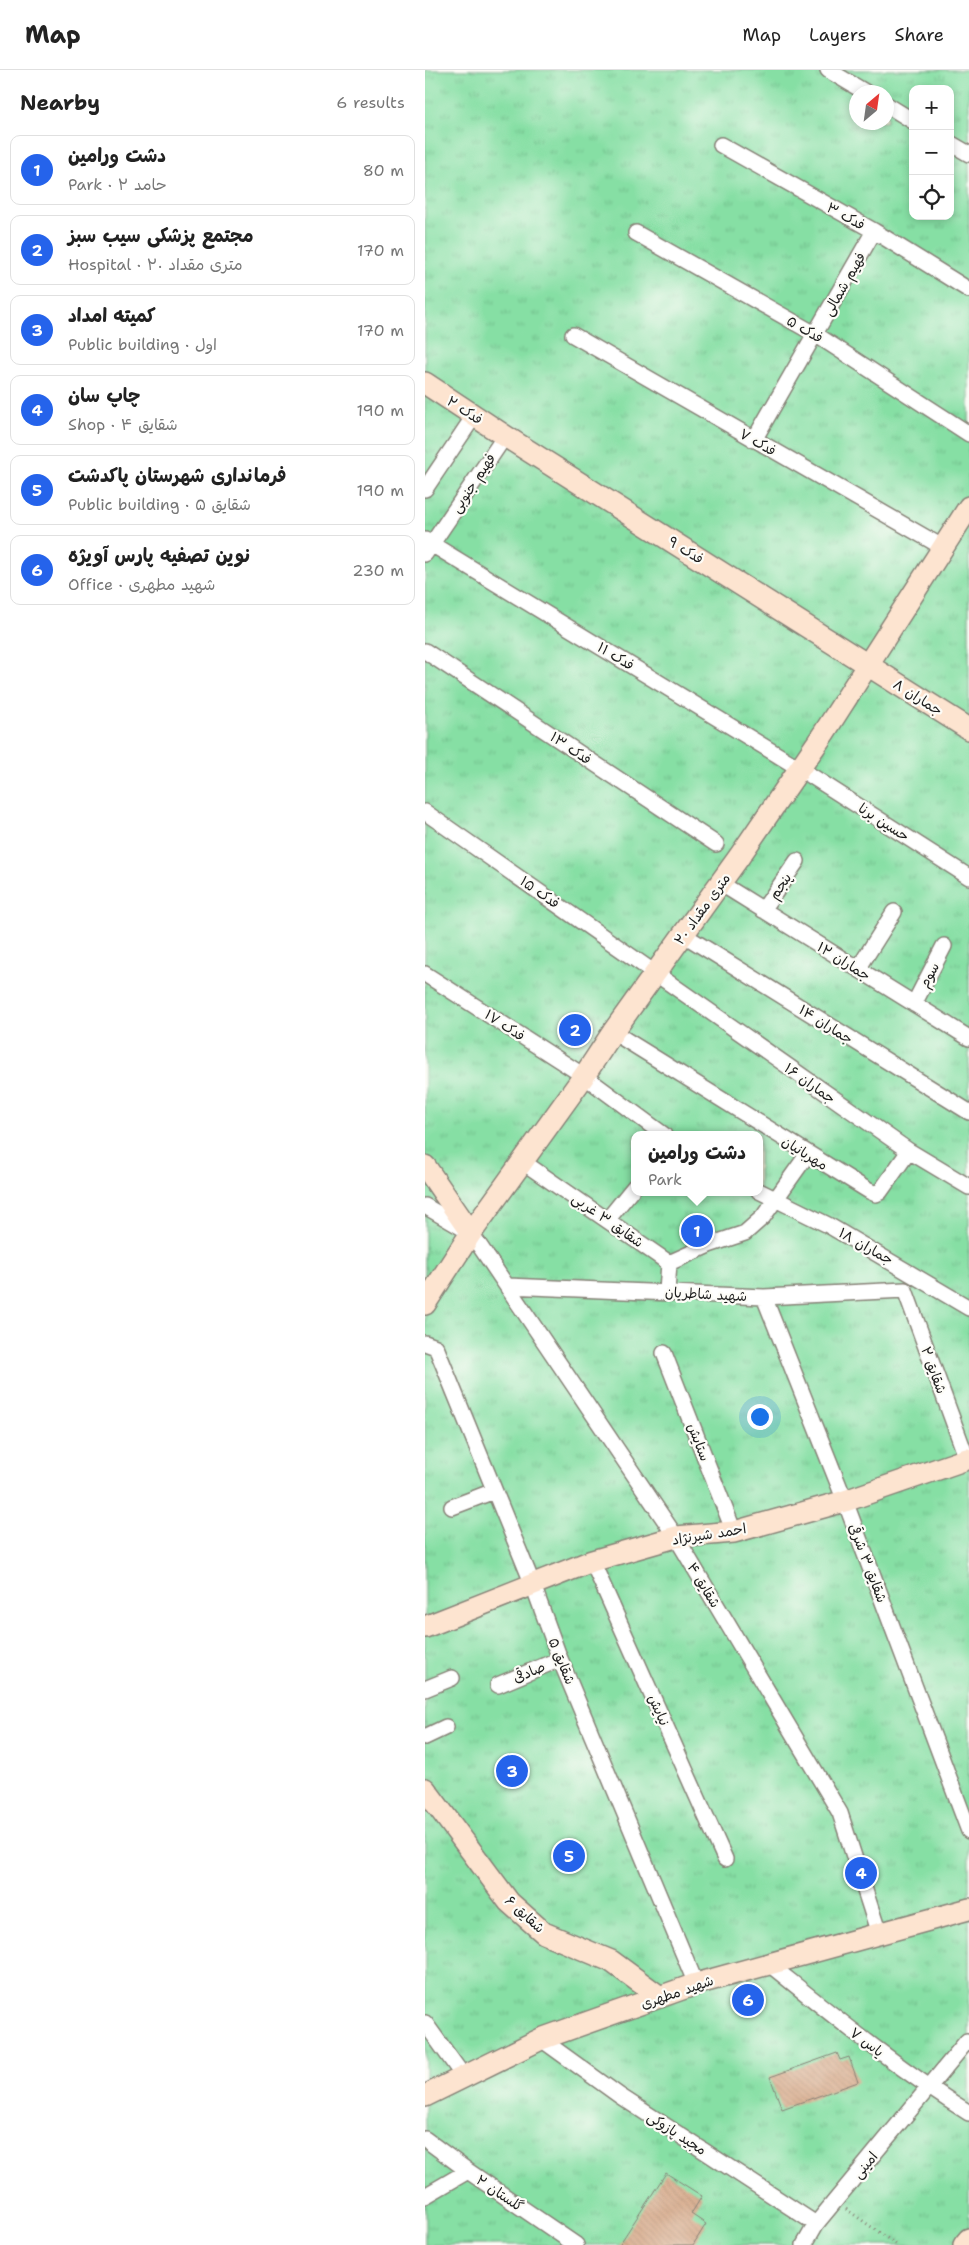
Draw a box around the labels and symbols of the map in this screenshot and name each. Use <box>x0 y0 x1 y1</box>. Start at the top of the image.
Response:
north arrow <box>849 85 894 130</box>
street label: فدک ۳ <box>824 198 868 234</box>
street label: فهیم شمالی <box>819 249 871 320</box>
street label: فدک ۵ <box>783 311 827 347</box>
street label: فدک ۲ <box>444 392 486 428</box>
street label: فدک ۷ <box>736 424 780 460</box>
street label: فهیم جنوبی <box>447 450 501 517</box>
street label: فدک ۹ <box>665 532 707 568</box>
street label: فدک ۱۱ <box>594 638 638 674</box>
street label: جماران ۸ <box>890 675 946 719</box>
street label: فدک ۱۳ <box>547 728 595 768</box>
street label: حسین برنا <box>855 799 913 845</box>
street label: پنجم <box>765 869 797 904</box>
street label: ۲۰ متری مقداد <box>670 870 734 948</box>
street label: فدک ۱۵ <box>517 872 563 912</box>
street label: جماران ۱۲ <box>814 938 874 984</box>
street label: سوم <box>915 959 946 992</box>
street label: جماران ۱۴ <box>796 1000 856 1048</box>
street label: فدک ۱۷ <box>481 1005 529 1045</box>
pin: 2 <box>559 1011 591 1049</box>
street label: جماران ۱۶ <box>781 1059 839 1107</box>
street label: مهربانیان <box>779 1132 831 1174</box>
street label: شقایق ۳ غربی <box>569 1189 647 1251</box>
pin: 1 <box>681 1212 713 1250</box>
street label: جماران ۱۸ <box>835 1224 897 1268</box>
street label: شهید شاطریان <box>665 1283 747 1305</box>
street label: شقایق ۲ <box>917 1344 951 1396</box>
your location <box>747 1404 773 1430</box>
street label: ستایش <box>684 1421 714 1463</box>
street label: احمد شیرنژاد <box>670 1519 748 1549</box>
street label: شقایق ۳ شرقی <box>845 1521 891 1605</box>
street label: شقایق ۴ <box>683 1559 725 1611</box>
street label: شقایق ۵ <box>544 1635 580 1687</box>
street label: صادقی <box>510 1657 548 1687</box>
street label: نیایش <box>644 1692 674 1728</box>
pin: 3 <box>496 1752 528 1790</box>
pin: 5 <box>553 1837 585 1875</box>
pin: 4 <box>845 1854 877 1892</box>
street label: شقایق ۶ <box>501 1891 549 1937</box>
street label: شهید مطهری <box>638 1971 716 2013</box>
pin: 6 <box>732 1981 764 2019</box>
street label: یاس ۷ <box>846 2023 888 2061</box>
street label: مجید پازوکی <box>643 2107 710 2160</box>
street label: امینی <box>849 2148 881 2182</box>
street label: گلستان ۲ <box>473 2171 527 2215</box>

